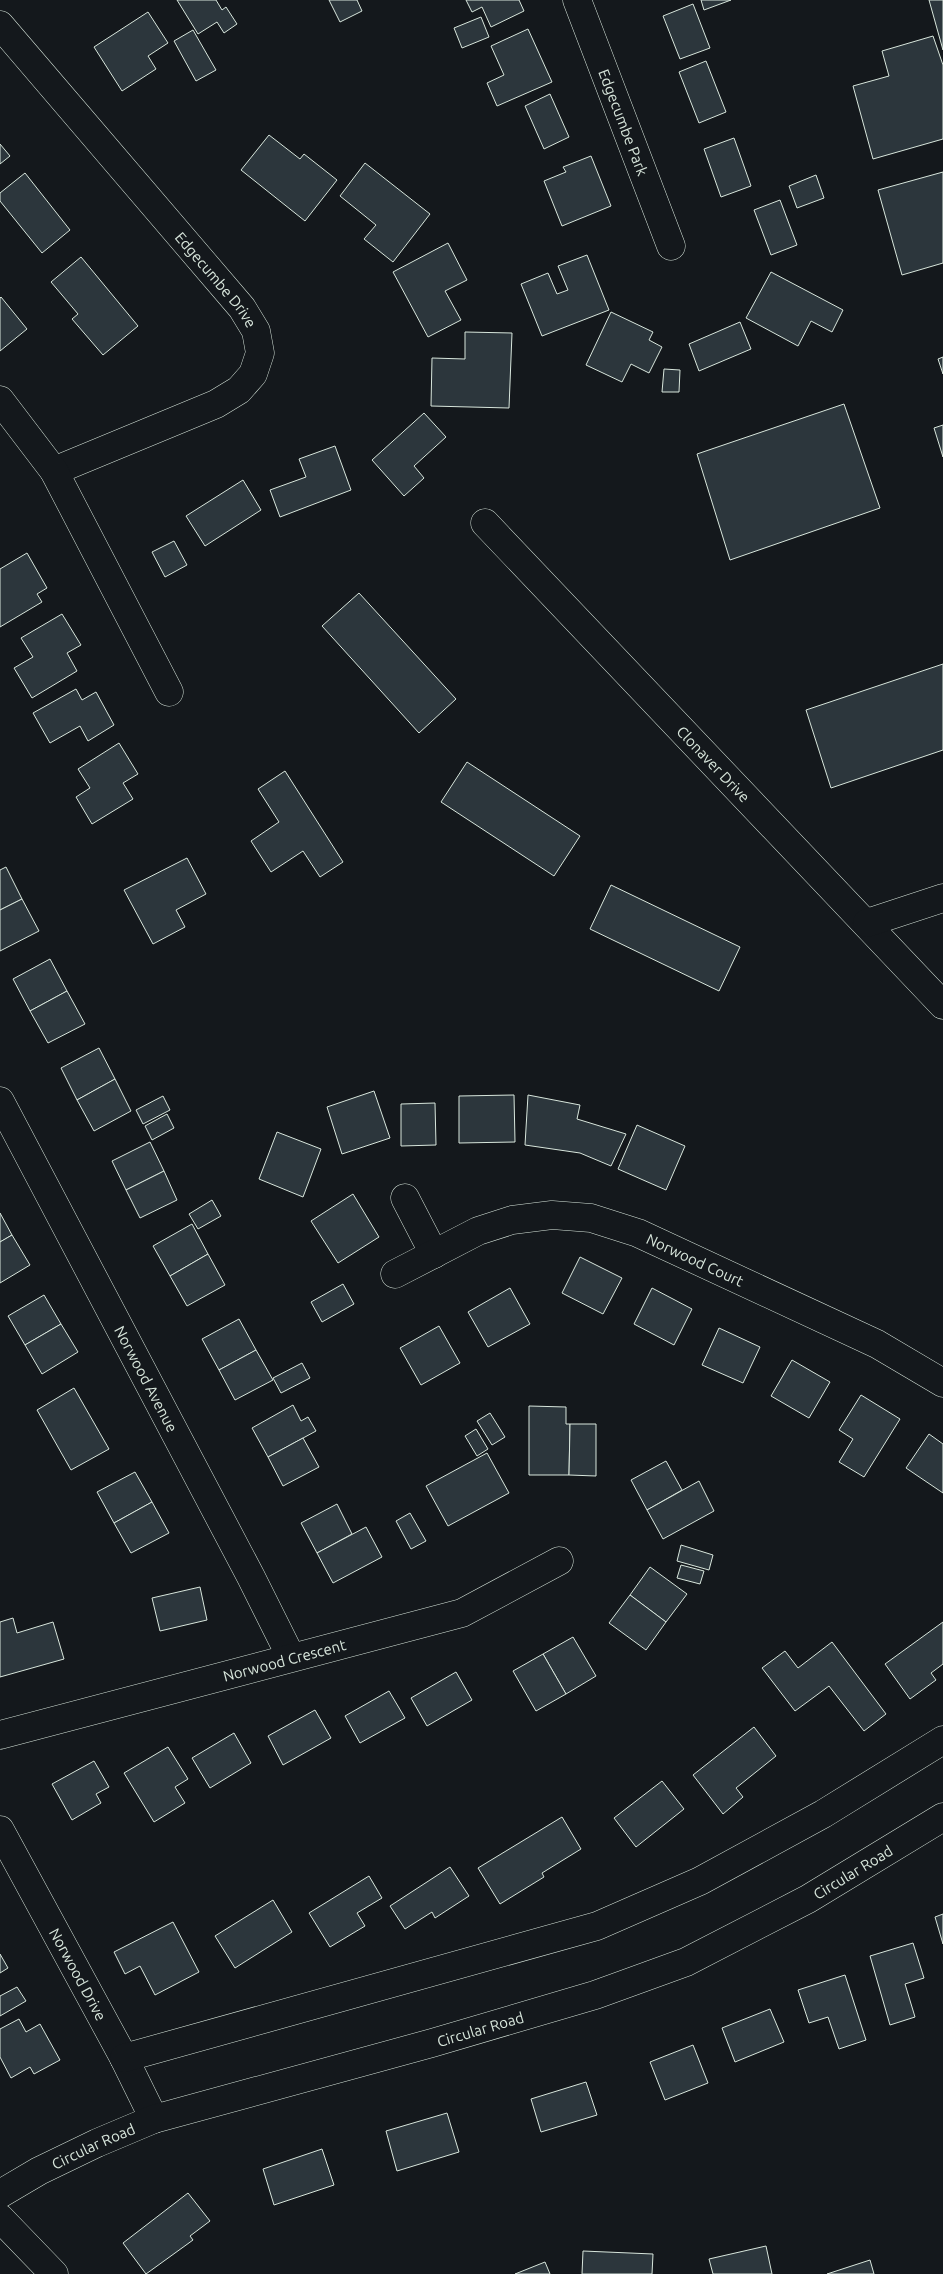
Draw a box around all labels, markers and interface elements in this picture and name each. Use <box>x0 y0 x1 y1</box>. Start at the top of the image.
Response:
street label: Edgecumbe Park <box>596 67 652 178</box>
street label: Edgecumbe Drive <box>172 228 260 330</box>
street label: Clonaver Drive <box>674 722 754 805</box>
street label: Norwood Court <box>644 1230 746 1289</box>
street label: Norwood Avenue <box>112 1323 181 1435</box>
street label: Norwood Crescent <box>221 1636 348 1684</box>
street label: Circular Road <box>810 1841 895 1902</box>
street label: Norwood Drive <box>46 1925 110 2023</box>
street label: Circular Road <box>435 2008 526 2050</box>
street label: Circular Road <box>49 2120 137 2172</box>

